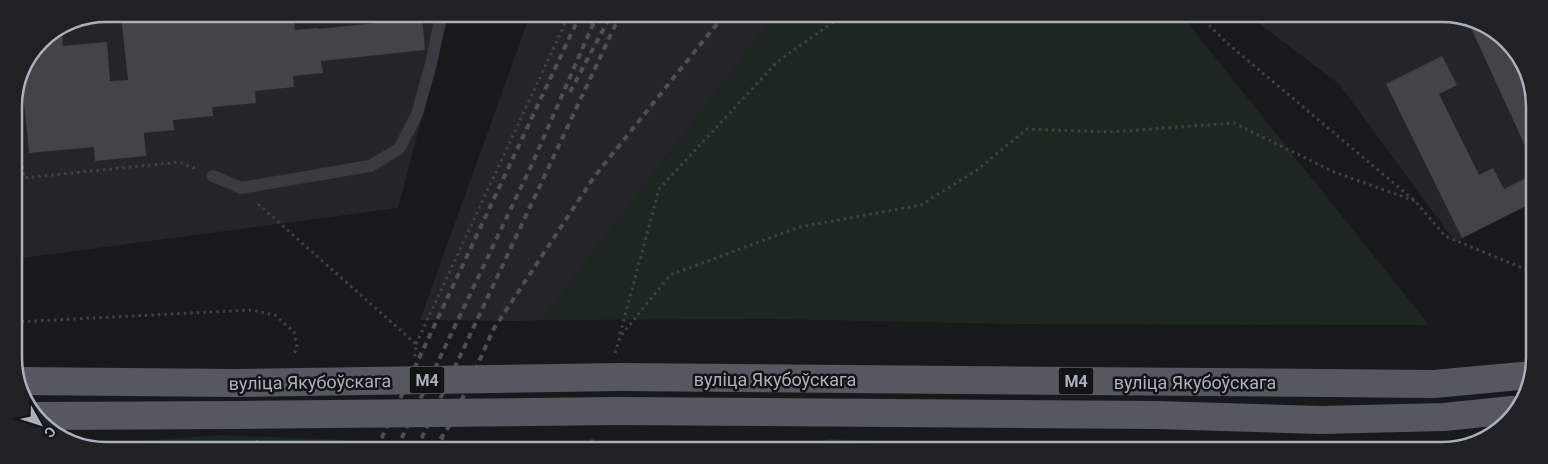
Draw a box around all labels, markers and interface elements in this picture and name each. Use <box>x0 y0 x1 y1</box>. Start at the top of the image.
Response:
road number: М4 <box>410 366 444 394</box>
road number: М4 <box>1058 368 1094 394</box>
street label: вуліца Якубоўскага <box>694 369 856 390</box>
street label: вуліца Якубоўскага <box>229 370 391 394</box>
street label: вуліца Якубоўскага <box>1114 372 1276 393</box>
north arrow <box>15 399 65 449</box>
text: С <box>41 424 59 441</box>

